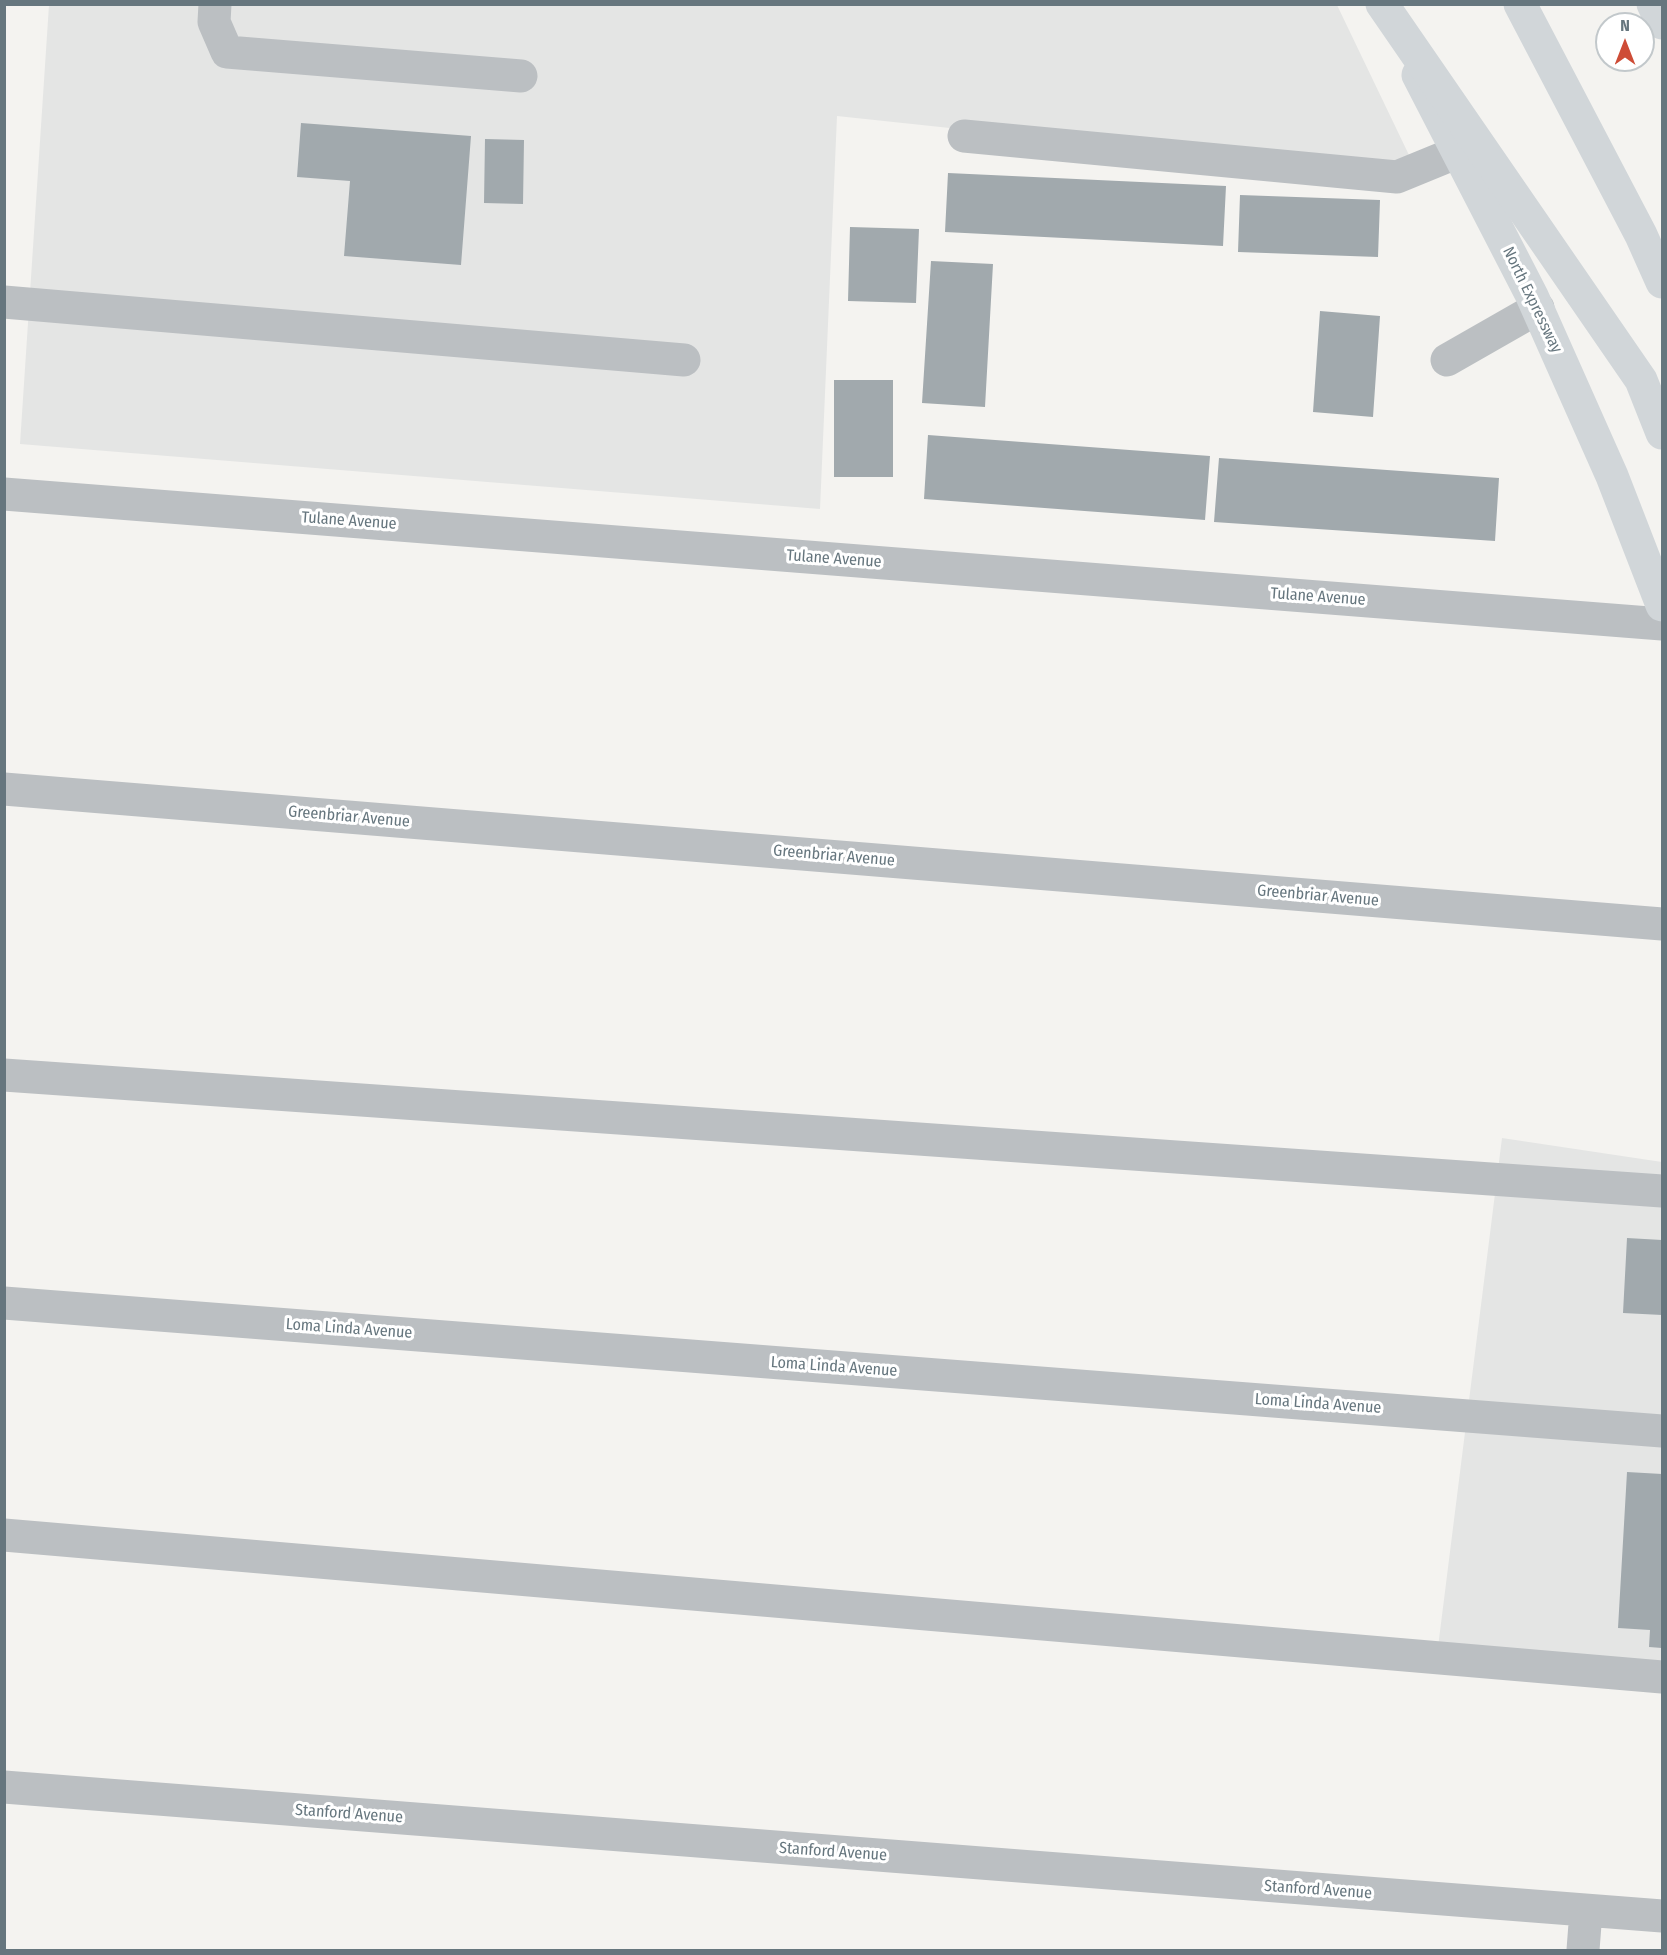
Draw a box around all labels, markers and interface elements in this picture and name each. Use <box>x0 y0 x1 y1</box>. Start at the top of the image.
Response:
north arrow <box>1595 12 1655 72</box>
text: N <box>1620 16 1630 35</box>
street label: North Expressway <box>1498 244 1566 356</box>
street label: Tulane Avenue <box>301 508 397 534</box>
street label: Tulane Avenue <box>786 546 882 572</box>
street label: Tulane Avenue <box>1270 584 1366 610</box>
street label: Greenbriar Avenue <box>287 802 411 832</box>
street label: Greenbriar Avenue <box>772 841 896 871</box>
street label: Greenbriar Avenue <box>1256 881 1380 911</box>
street label: Loma Linda Avenue <box>285 1315 413 1343</box>
street label: Loma Linda Avenue <box>770 1353 898 1381</box>
street label: Loma Linda Avenue <box>1254 1390 1382 1418</box>
street label: Stanford Avenue <box>294 1801 404 1827</box>
street label: Stanford Avenue <box>778 1839 888 1865</box>
street label: Stanford Avenue <box>1263 1877 1373 1903</box>

